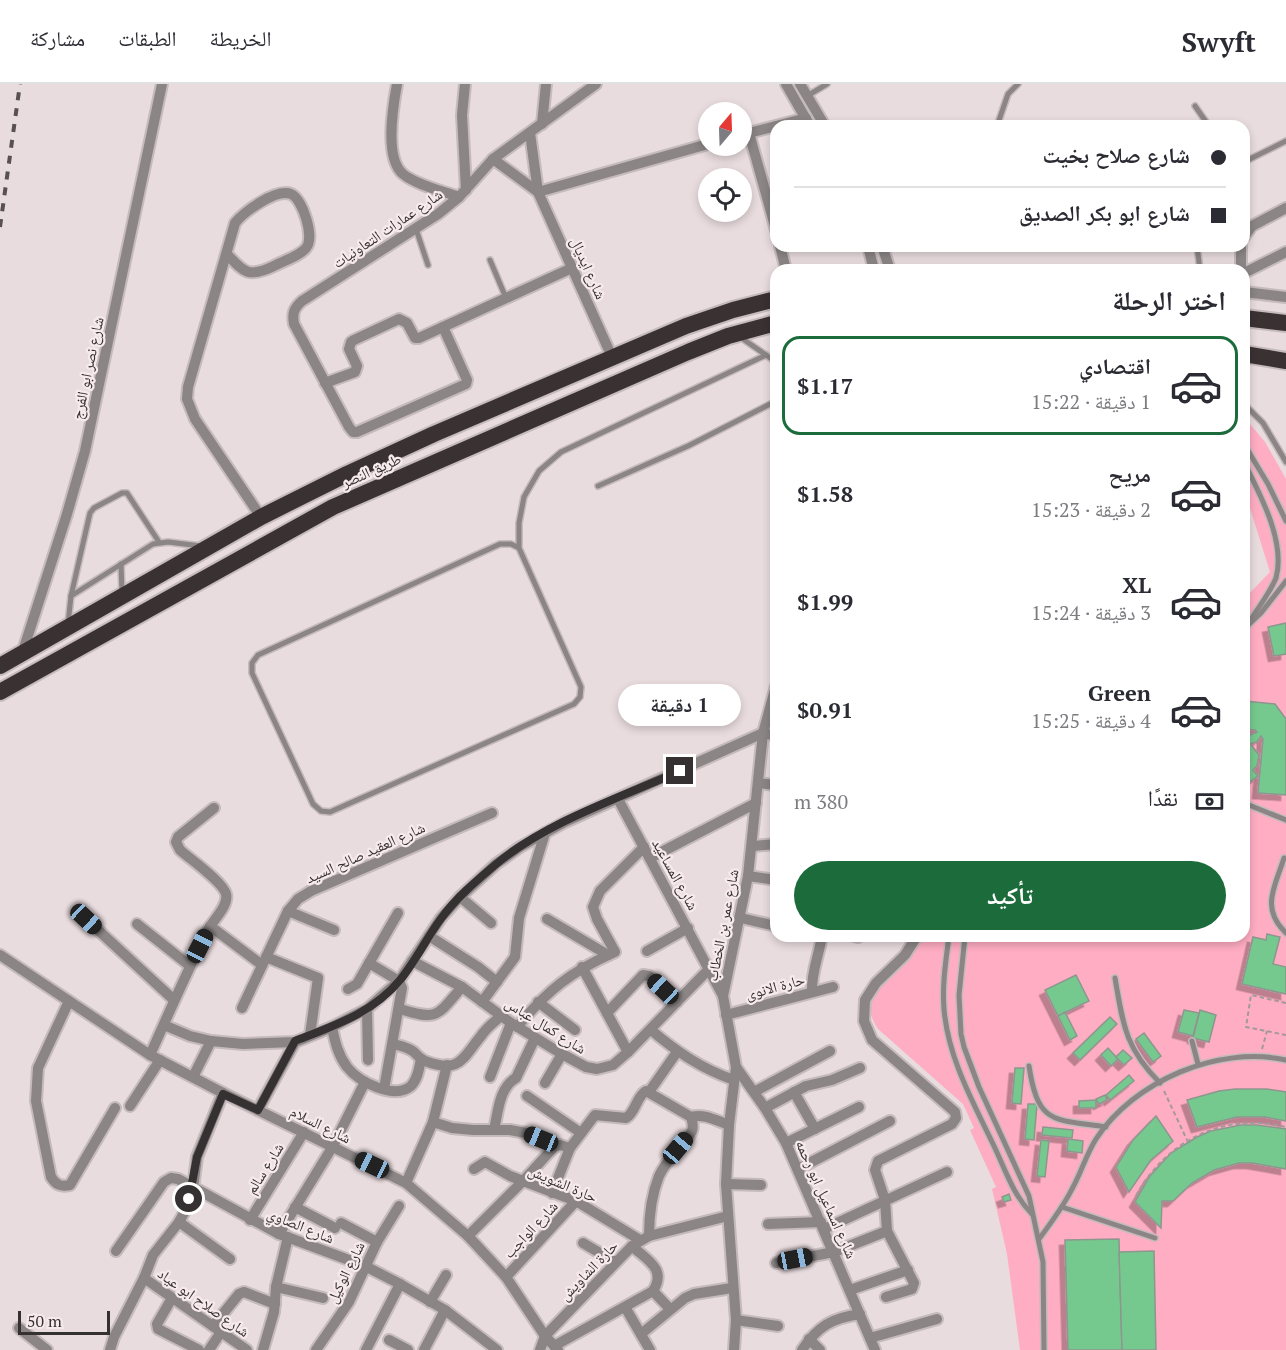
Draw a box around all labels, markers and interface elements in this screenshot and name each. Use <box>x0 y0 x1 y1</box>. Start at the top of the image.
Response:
text: Swyft <box>1181 23 1256 60</box>
text: مشاركة <box>30 24 85 52</box>
text: الطبقات <box>118 24 177 52</box>
text: الخريطة <box>210 24 271 52</box>
north arrow <box>698 102 752 156</box>
map controls <box>698 102 752 222</box>
text: شارع صلاح بخيت <box>1043 140 1190 169</box>
button: locate <box>698 168 752 222</box>
street label: شارع عمارات التعاونيات <box>328 184 446 273</box>
text: شارع ابو بكر الصديق <box>1019 198 1190 227</box>
street label: شارع ايديال <box>566 234 612 303</box>
text: اختر الرحلة <box>1112 282 1226 318</box>
street label: شارع نصر ابو الفرج <box>66 315 109 421</box>
text: اقتصادي <box>1079 351 1151 380</box>
icon: car <box>1169 359 1223 413</box>
text: $1.17 <box>797 371 853 400</box>
text: 1 دقيقة · 15:22 <box>1031 388 1151 415</box>
street label: طريق النصر <box>337 448 404 493</box>
text: مريح <box>1108 459 1151 488</box>
icon: car <box>1169 467 1223 521</box>
text: $1.58 <box>797 479 853 508</box>
text: 2 دقيقة · 15:23 <box>1031 496 1151 523</box>
text: XL <box>1122 570 1151 599</box>
icon: car <box>1169 575 1223 629</box>
text: $1.99 <box>797 587 853 616</box>
text: 3 دقيقة · 15:24 <box>1031 599 1151 626</box>
text: Green <box>1088 678 1151 707</box>
icon: car <box>1169 683 1223 737</box>
callout: 1 دقيقة <box>618 684 742 726</box>
text: 1 دقيقة <box>650 691 709 718</box>
text: $0.91 <box>797 695 853 724</box>
text: 4 دقيقة · 15:25 <box>1031 707 1151 734</box>
route end <box>666 757 693 784</box>
text: نقدًا <box>1148 783 1178 812</box>
icon: cash <box>1193 785 1226 818</box>
text: 380 m <box>794 788 848 815</box>
street label: شارع العقيد صالح السيد <box>302 817 428 888</box>
street label: شارع المساعيد <box>647 835 704 914</box>
button: تأكيد <box>794 861 1226 930</box>
street label: شارع عمر بن الخطاب <box>701 867 744 983</box>
car <box>67 900 105 938</box>
car <box>184 926 216 966</box>
street label: حارة الانوى <box>743 968 808 1004</box>
car <box>644 970 682 1008</box>
street label: شارع كمال عباس <box>501 992 590 1059</box>
street label: شارع السلام <box>287 1101 355 1148</box>
car <box>521 1124 561 1154</box>
car <box>660 1128 696 1168</box>
street label: شارع اسماعيل ابو رحمه <box>791 1137 862 1262</box>
street label: شارع سالم <box>240 1138 288 1198</box>
car <box>352 1149 392 1181</box>
street label: حارة الشويش <box>525 1160 601 1208</box>
route start <box>175 1185 202 1212</box>
street label: شارع الواجب <box>498 1196 562 1263</box>
street label: شارع الصاوي <box>263 1202 338 1250</box>
street label: حارة الشاويش <box>554 1235 623 1305</box>
street label: شارع الوكيل <box>321 1238 370 1307</box>
car <box>776 1247 814 1271</box>
street label: شارع صلاح ابو عياد <box>154 1263 254 1342</box>
scale bar <box>18 1308 110 1336</box>
text: 50 m <box>27 1310 62 1332</box>

